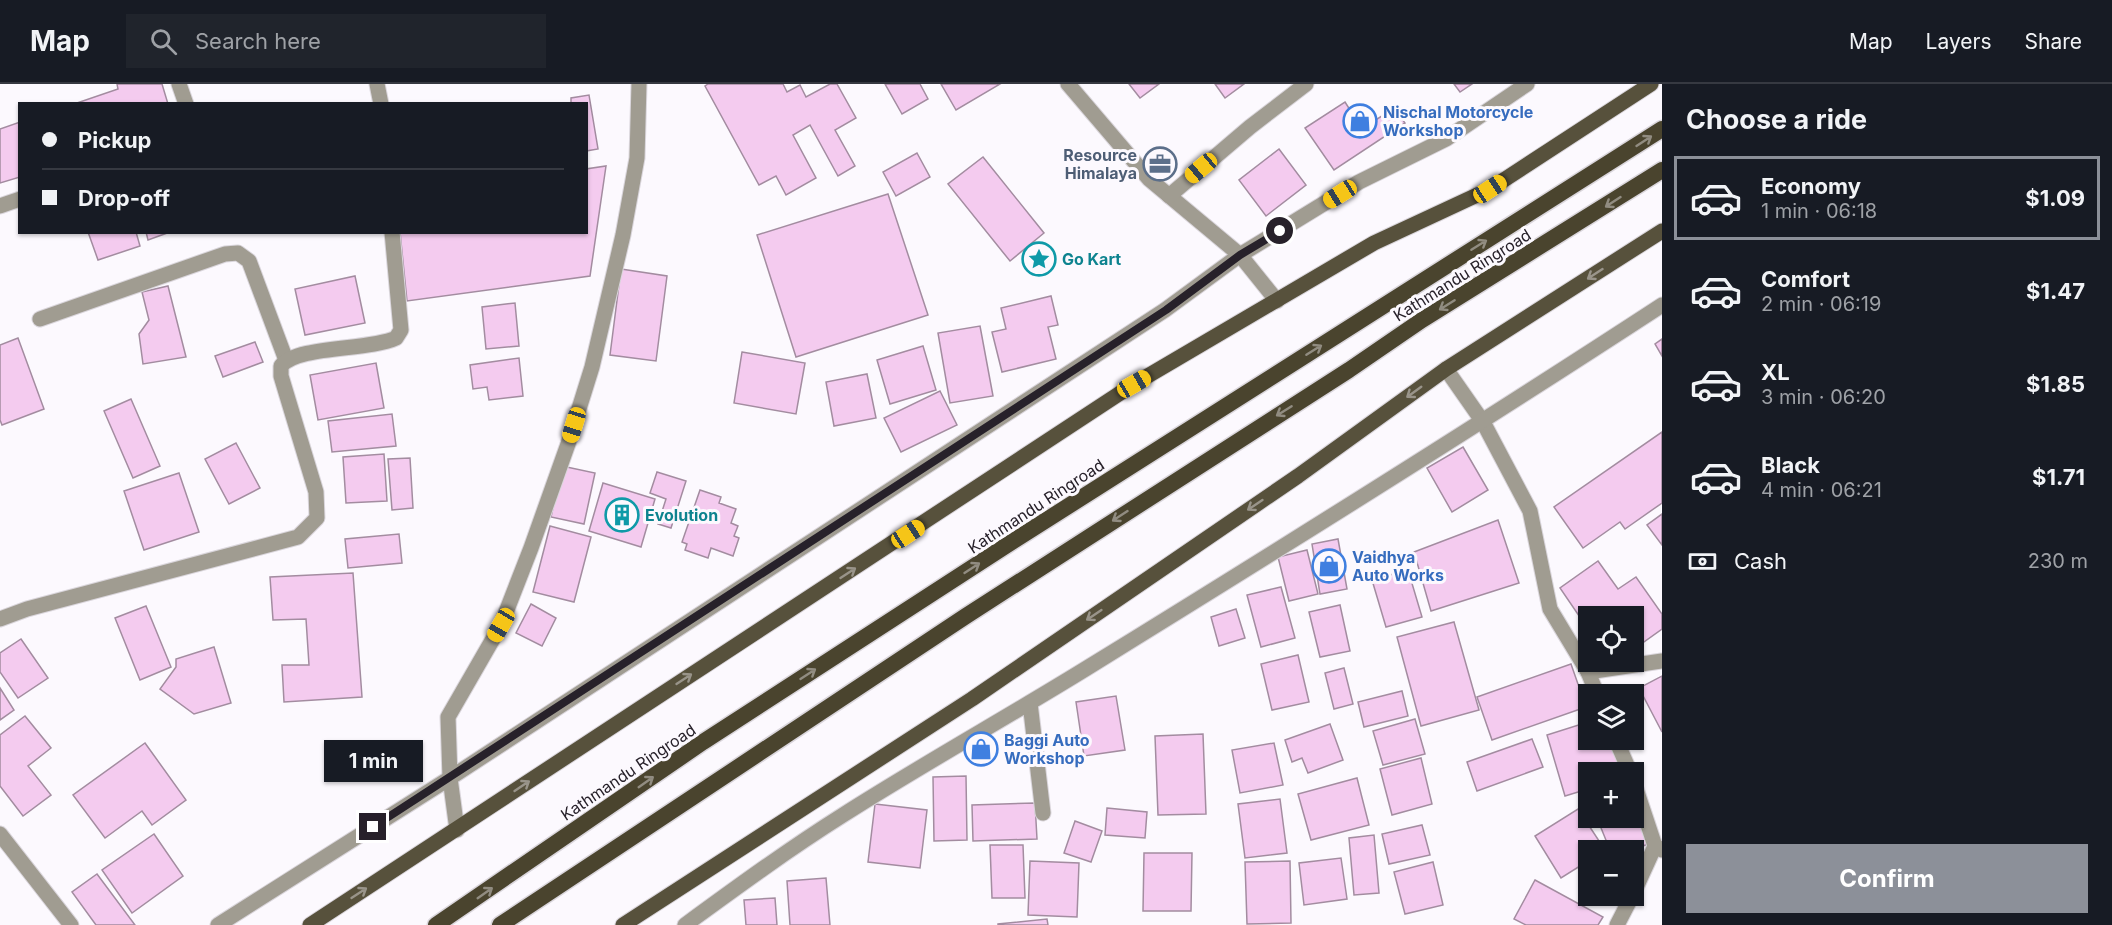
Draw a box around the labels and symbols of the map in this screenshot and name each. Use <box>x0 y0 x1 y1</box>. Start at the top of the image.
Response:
place label: Nischal Motorcycle Workshop <box>1383 102 1533 140</box>
shop icon: Nischal Motorcycle Workshop <box>1342 103 1378 139</box>
one-way arrow <box>1635 134 1652 146</box>
place label: Resource Himalaya <box>1063 145 1137 183</box>
office icon: Resource Himalaya <box>1142 146 1178 182</box>
car <box>1181 150 1221 186</box>
car <box>1470 172 1510 206</box>
car <box>1320 177 1360 211</box>
one-way arrow <box>1605 196 1622 208</box>
route start <box>1266 217 1293 244</box>
street label: Kathmandu Ringroad <box>1390 225 1534 325</box>
one-way arrow <box>1470 239 1487 251</box>
place icon: Go Kart <box>1021 241 1057 277</box>
place label: Go Kart <box>1062 249 1121 269</box>
one-way arrow <box>1587 268 1604 280</box>
one-way arrow <box>1439 299 1456 311</box>
one-way arrow <box>1306 343 1323 356</box>
car <box>1114 367 1154 401</box>
one-way arrow <box>1407 386 1423 398</box>
car <box>560 405 588 445</box>
one-way arrow <box>1276 405 1293 417</box>
street label: Kathmandu Ringroad <box>964 454 1108 558</box>
building icon: Evolution <box>604 497 640 533</box>
one-way arrow <box>1247 499 1264 511</box>
place label: Evolution <box>645 505 718 525</box>
one-way arrow <box>1112 511 1129 523</box>
car <box>888 517 928 551</box>
place label: Vaidhya Auto Works <box>1352 547 1444 585</box>
shop icon: Vaidhya Auto Works <box>1311 548 1347 584</box>
one-way arrow <box>963 562 980 574</box>
one-way arrow <box>839 566 856 578</box>
car <box>484 605 518 645</box>
one-way arrow <box>1086 609 1103 621</box>
one-way arrow <box>799 668 816 680</box>
one-way arrow <box>676 673 692 685</box>
street label: Kathmandu Ringroad <box>557 719 699 825</box>
place label: Baggi Auto Workshop <box>1004 730 1090 768</box>
shop icon: Baggi Auto Workshop <box>963 731 999 767</box>
callout: 1 min <box>324 740 422 782</box>
one-way arrow <box>637 776 653 788</box>
one-way arrow <box>513 780 529 792</box>
route end <box>359 813 386 840</box>
one-way arrow <box>350 887 367 899</box>
one-way arrow <box>476 887 493 899</box>

